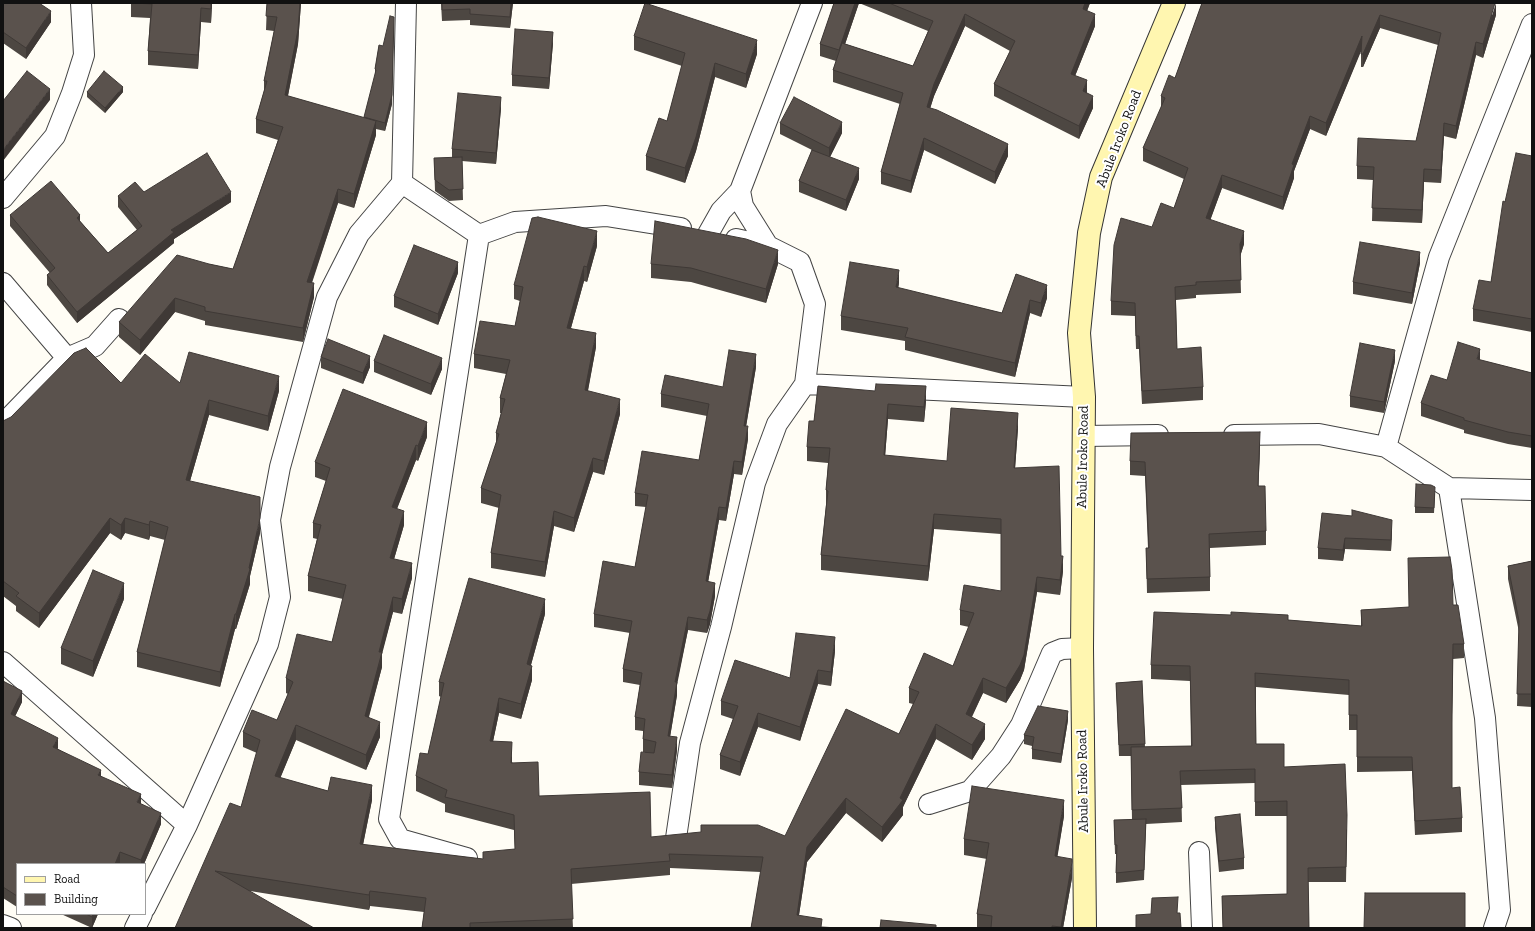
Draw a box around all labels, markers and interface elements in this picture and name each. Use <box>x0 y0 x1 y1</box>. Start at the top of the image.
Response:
street label: Abule Iroko Road <box>1093 88 1145 190</box>
street label: Abule Iroko Road <box>1074 405 1092 509</box>
street label: Abule Iroko Road <box>1074 729 1092 833</box>
legend <box>16 863 146 915</box>
text: Road <box>54 872 80 886</box>
text: Building <box>54 892 98 906</box>

